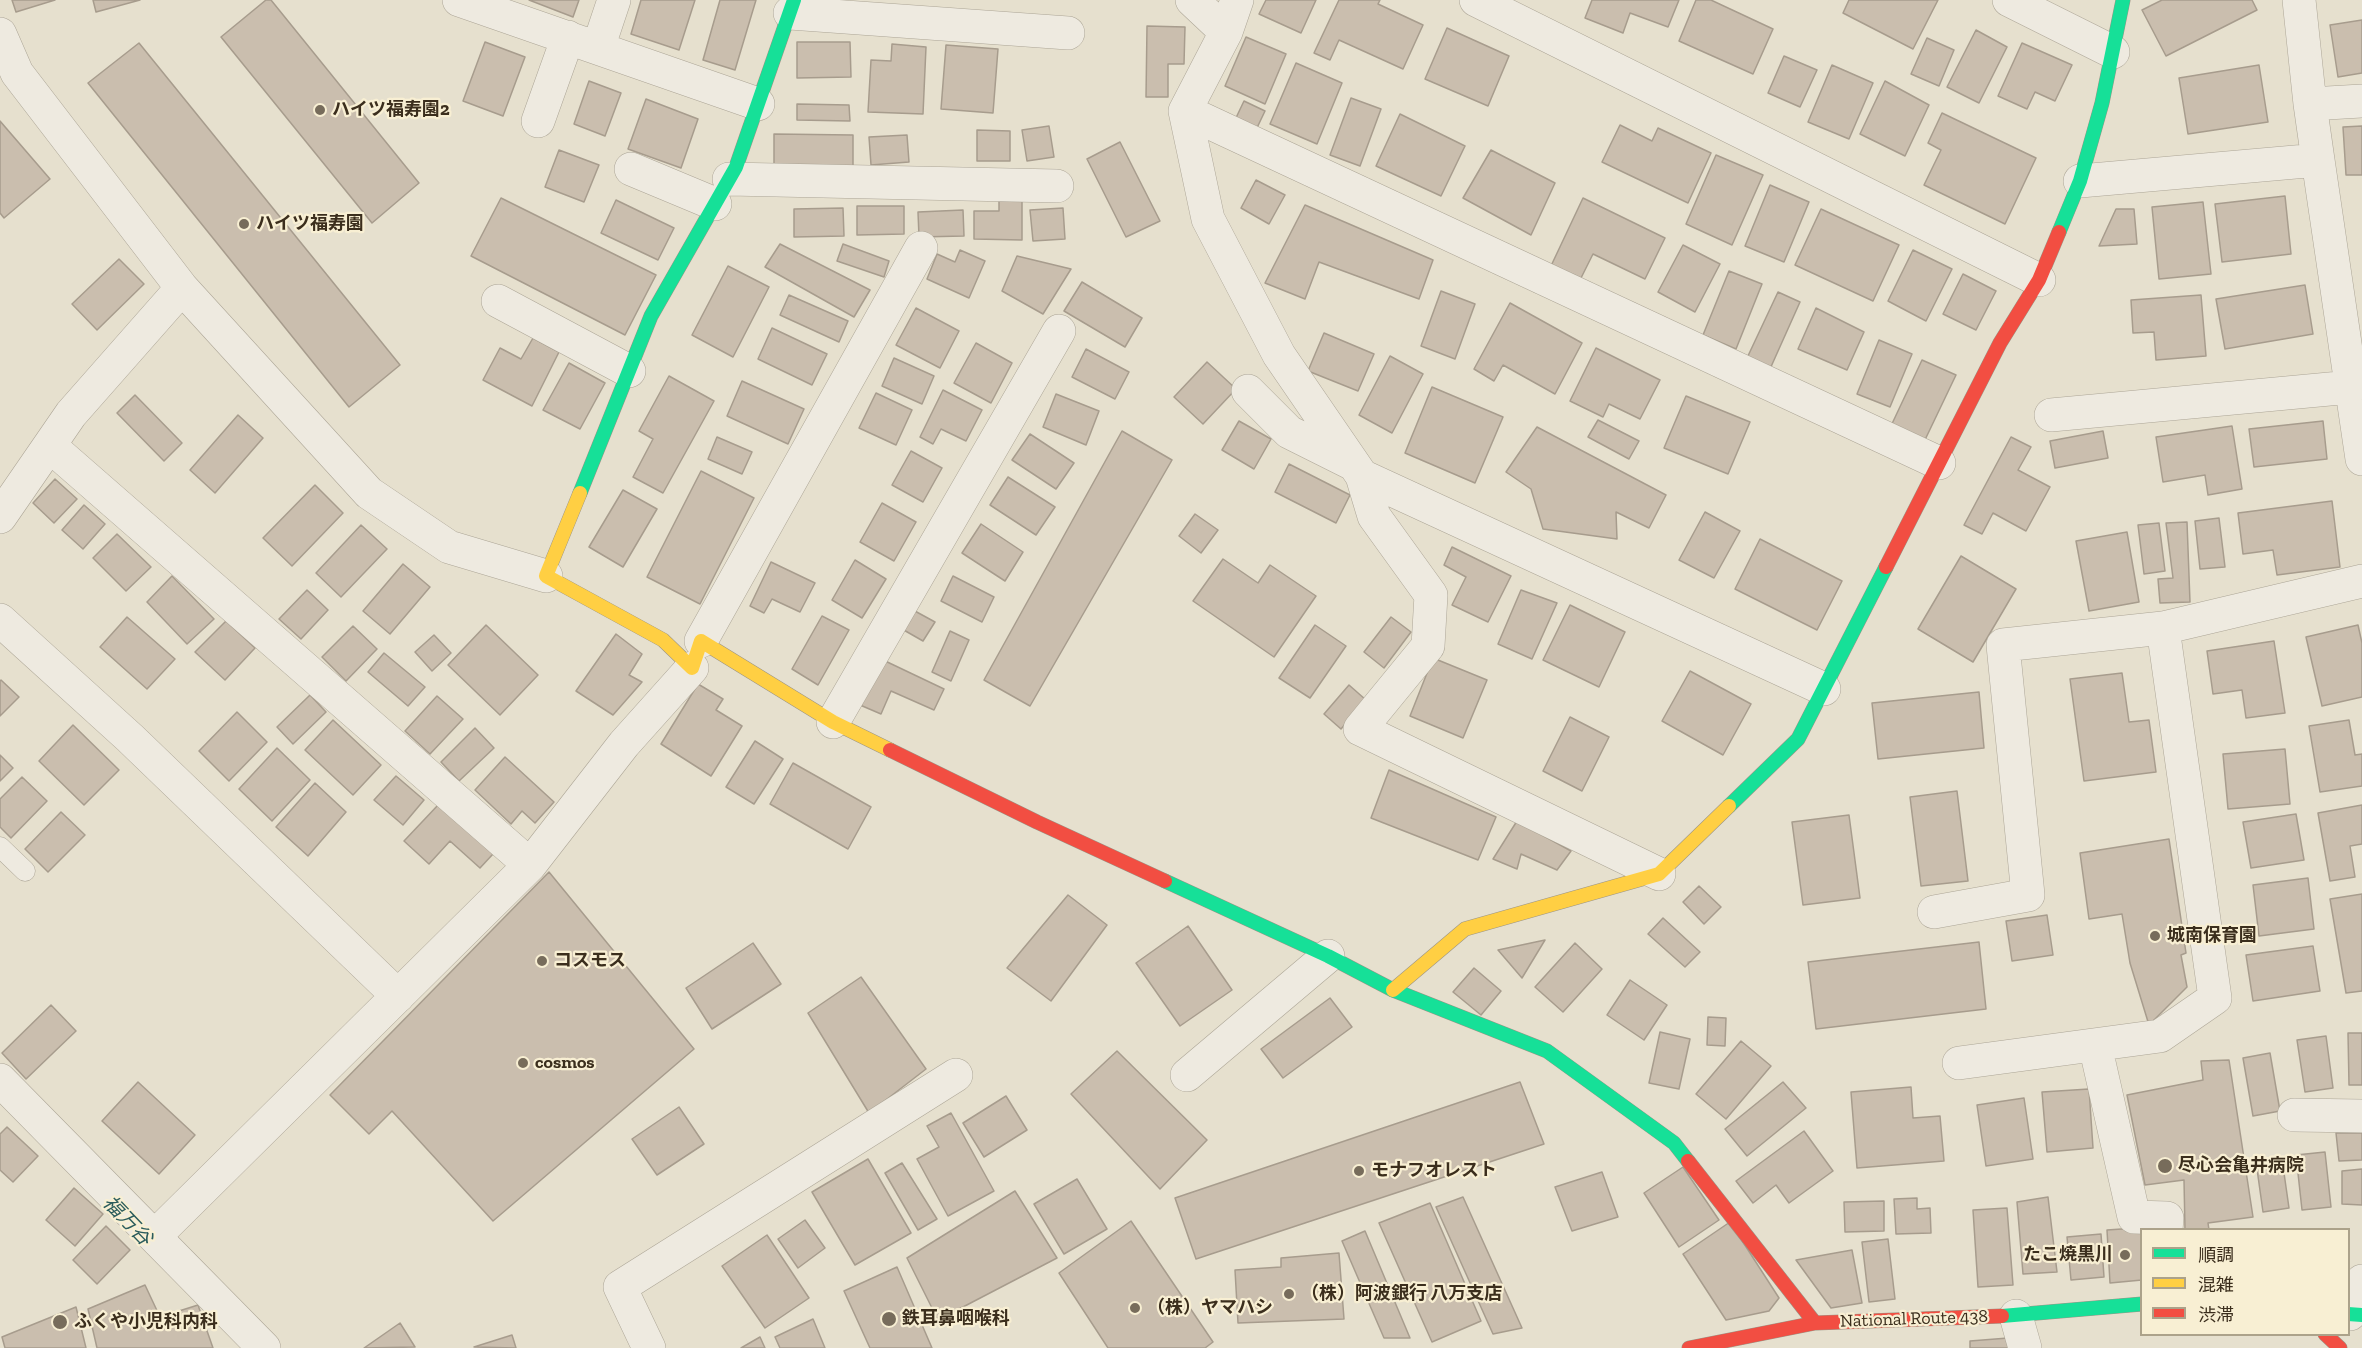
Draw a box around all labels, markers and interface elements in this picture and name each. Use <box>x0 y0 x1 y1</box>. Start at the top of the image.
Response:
place label: ハイツ福寿園2 <box>332 99 450 121</box>
marker: ハイツ福寿園2 <box>313 103 327 117</box>
place label: ハイツ福寿園 <box>256 213 364 235</box>
marker: ハイツ福寿園 <box>237 217 251 231</box>
place label: 城南保育園 <box>2167 925 2257 947</box>
marker: 城南保育園 <box>2148 929 2162 943</box>
place label: コスモス <box>554 950 626 972</box>
marker: コスモス <box>535 954 549 968</box>
place label: cosmos <box>535 1052 595 1074</box>
marker: cosmos <box>516 1056 530 1070</box>
place label: 尽心会亀井病院 <box>2178 1155 2304 1177</box>
marker: 尽心会亀井病院 <box>2156 1157 2174 1175</box>
place label: モナフオレスト <box>1371 1160 1497 1182</box>
marker: モナフオレスト <box>1352 1164 1366 1178</box>
water label: 福万谷 <box>98 1191 156 1251</box>
legend <box>2140 1228 2350 1336</box>
place label: たこ焼黒川 <box>2023 1244 2113 1266</box>
text: 順調 <box>2198 1244 2234 1266</box>
marker: たこ焼黒川 <box>2118 1248 2132 1262</box>
text: 混雑 <box>2198 1274 2234 1296</box>
place label: （株）阿波銀行 八万支店 <box>1301 1283 1502 1305</box>
marker: （株）阿波銀行 八万支店 <box>1282 1287 1296 1301</box>
place label: （株）ヤマハシ <box>1147 1297 1273 1319</box>
marker: （株）ヤマハシ <box>1128 1301 1142 1315</box>
text: 渋滞 <box>2198 1304 2234 1326</box>
street label: National Route 438 <box>1840 1306 1988 1332</box>
place label: 鉄耳鼻咽喉科 <box>902 1308 1010 1330</box>
marker: 鉄耳鼻咽喉科 <box>880 1310 898 1328</box>
place label: ふくや小児科内科 <box>74 1311 218 1333</box>
marker: ふくや小児科内科 <box>51 1313 69 1331</box>

